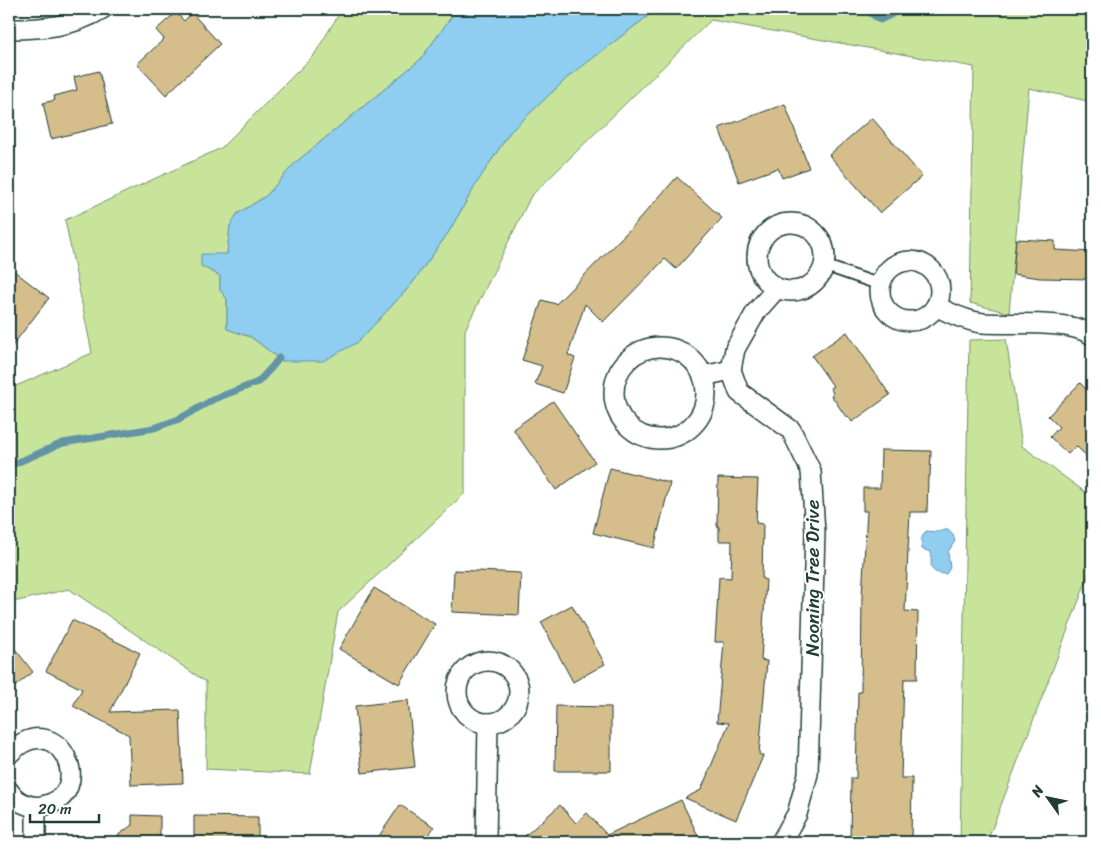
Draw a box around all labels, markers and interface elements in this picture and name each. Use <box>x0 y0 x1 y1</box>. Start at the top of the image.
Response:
street label: Nooning Tree Drive <box>796 499 829 656</box>
north arrow <box>1024 774 1074 824</box>
text: N <box>1024 780 1051 803</box>
scale bar <box>30 791 99 823</box>
text: 20 m <box>38 796 72 822</box>

